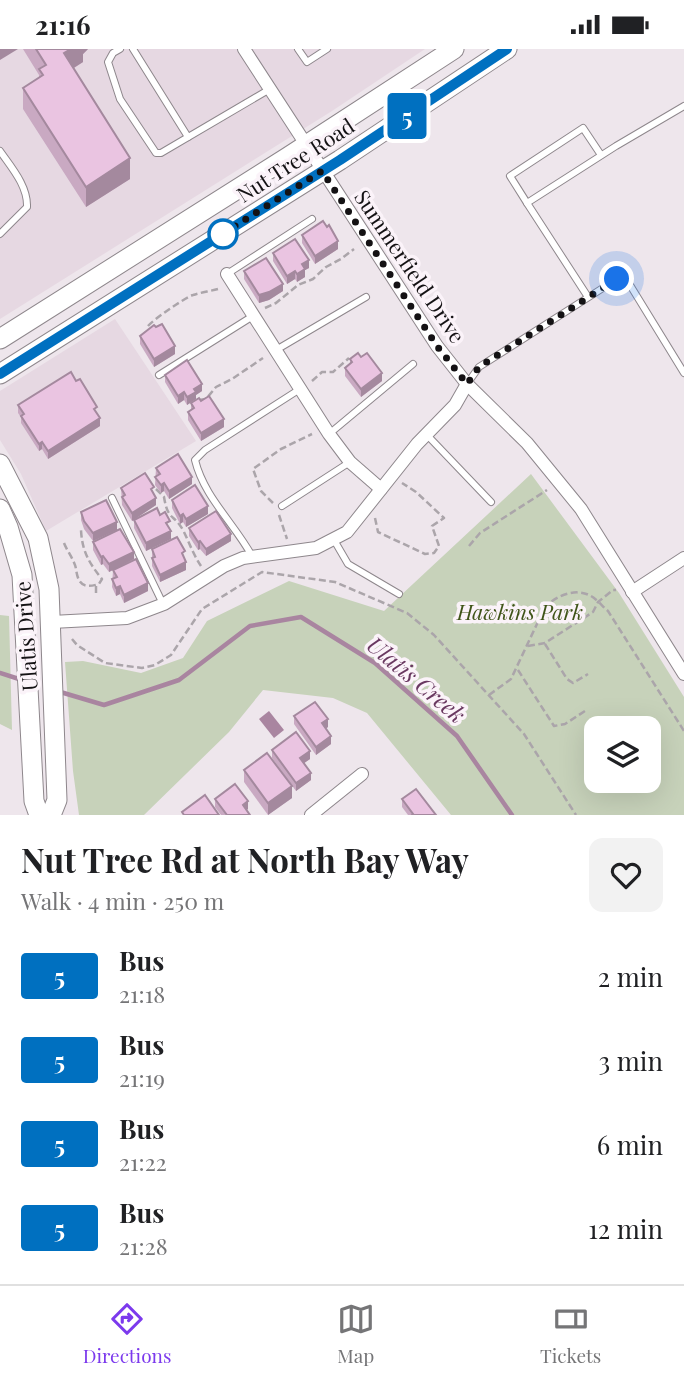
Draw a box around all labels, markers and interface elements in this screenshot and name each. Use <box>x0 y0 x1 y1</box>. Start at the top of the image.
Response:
text: 21:16 <box>35 7 91 42</box>
line badge: 5 <box>384 93 430 139</box>
text: 5 <box>401 100 413 132</box>
street label: Nut Tree Road <box>231 111 359 208</box>
street label: Summerfield Drive <box>349 184 472 348</box>
unlabelled marker <box>208 219 238 249</box>
your location <box>599 261 634 296</box>
street label: Ulatis Drive <box>7 580 43 692</box>
park label: Hawkins Park <box>456 597 583 625</box>
water label: Ulatis Creek <box>361 629 473 729</box>
map controls <box>584 716 661 793</box>
button: layers <box>584 716 661 793</box>
text: Nut Tree Rd at North Bay Way <box>21 837 469 881</box>
button: heart <box>589 838 663 912</box>
text: Walk · 4 min · 250 m <box>21 885 224 916</box>
text: Bus <box>119 943 164 978</box>
text: 2 min <box>598 959 663 994</box>
text: 5 <box>54 960 65 992</box>
text: 21:18 <box>119 978 165 1009</box>
text: Bus <box>119 1027 164 1062</box>
text: 3 min <box>599 1043 663 1078</box>
text: 5 <box>54 1044 65 1076</box>
text: 21:19 <box>119 1062 165 1093</box>
text: Bus <box>119 1111 164 1146</box>
text: 6 min <box>597 1127 663 1162</box>
text: 5 <box>54 1128 65 1160</box>
text: 21:22 <box>119 1146 167 1177</box>
text: Bus <box>119 1195 164 1230</box>
text: 12 min <box>588 1211 663 1246</box>
text: 5 <box>54 1212 65 1244</box>
text: 21:28 <box>119 1230 168 1261</box>
tab: Directions <box>83 1300 171 1368</box>
tab: Map <box>337 1300 375 1368</box>
tab: Tickets <box>540 1300 601 1368</box>

